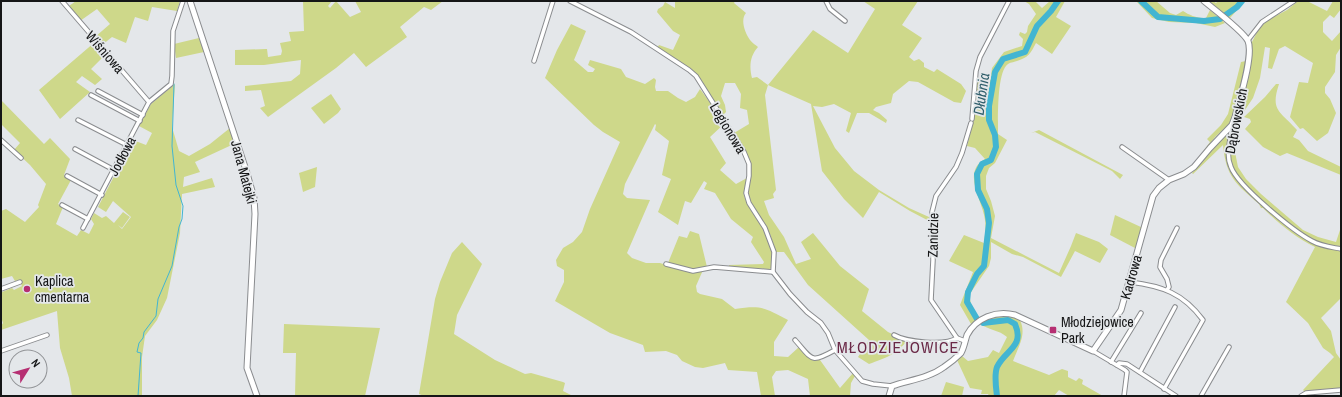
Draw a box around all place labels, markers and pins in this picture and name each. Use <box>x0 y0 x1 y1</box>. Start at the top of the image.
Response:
place label: Kaplica cmentarna <box>35 272 90 306</box>
marker: Kaplica cmentarna <box>22 284 32 294</box>
place label: Młodziejowice Park <box>1061 313 1134 347</box>
marker: Młodziejowice Park <box>1048 325 1058 335</box>

